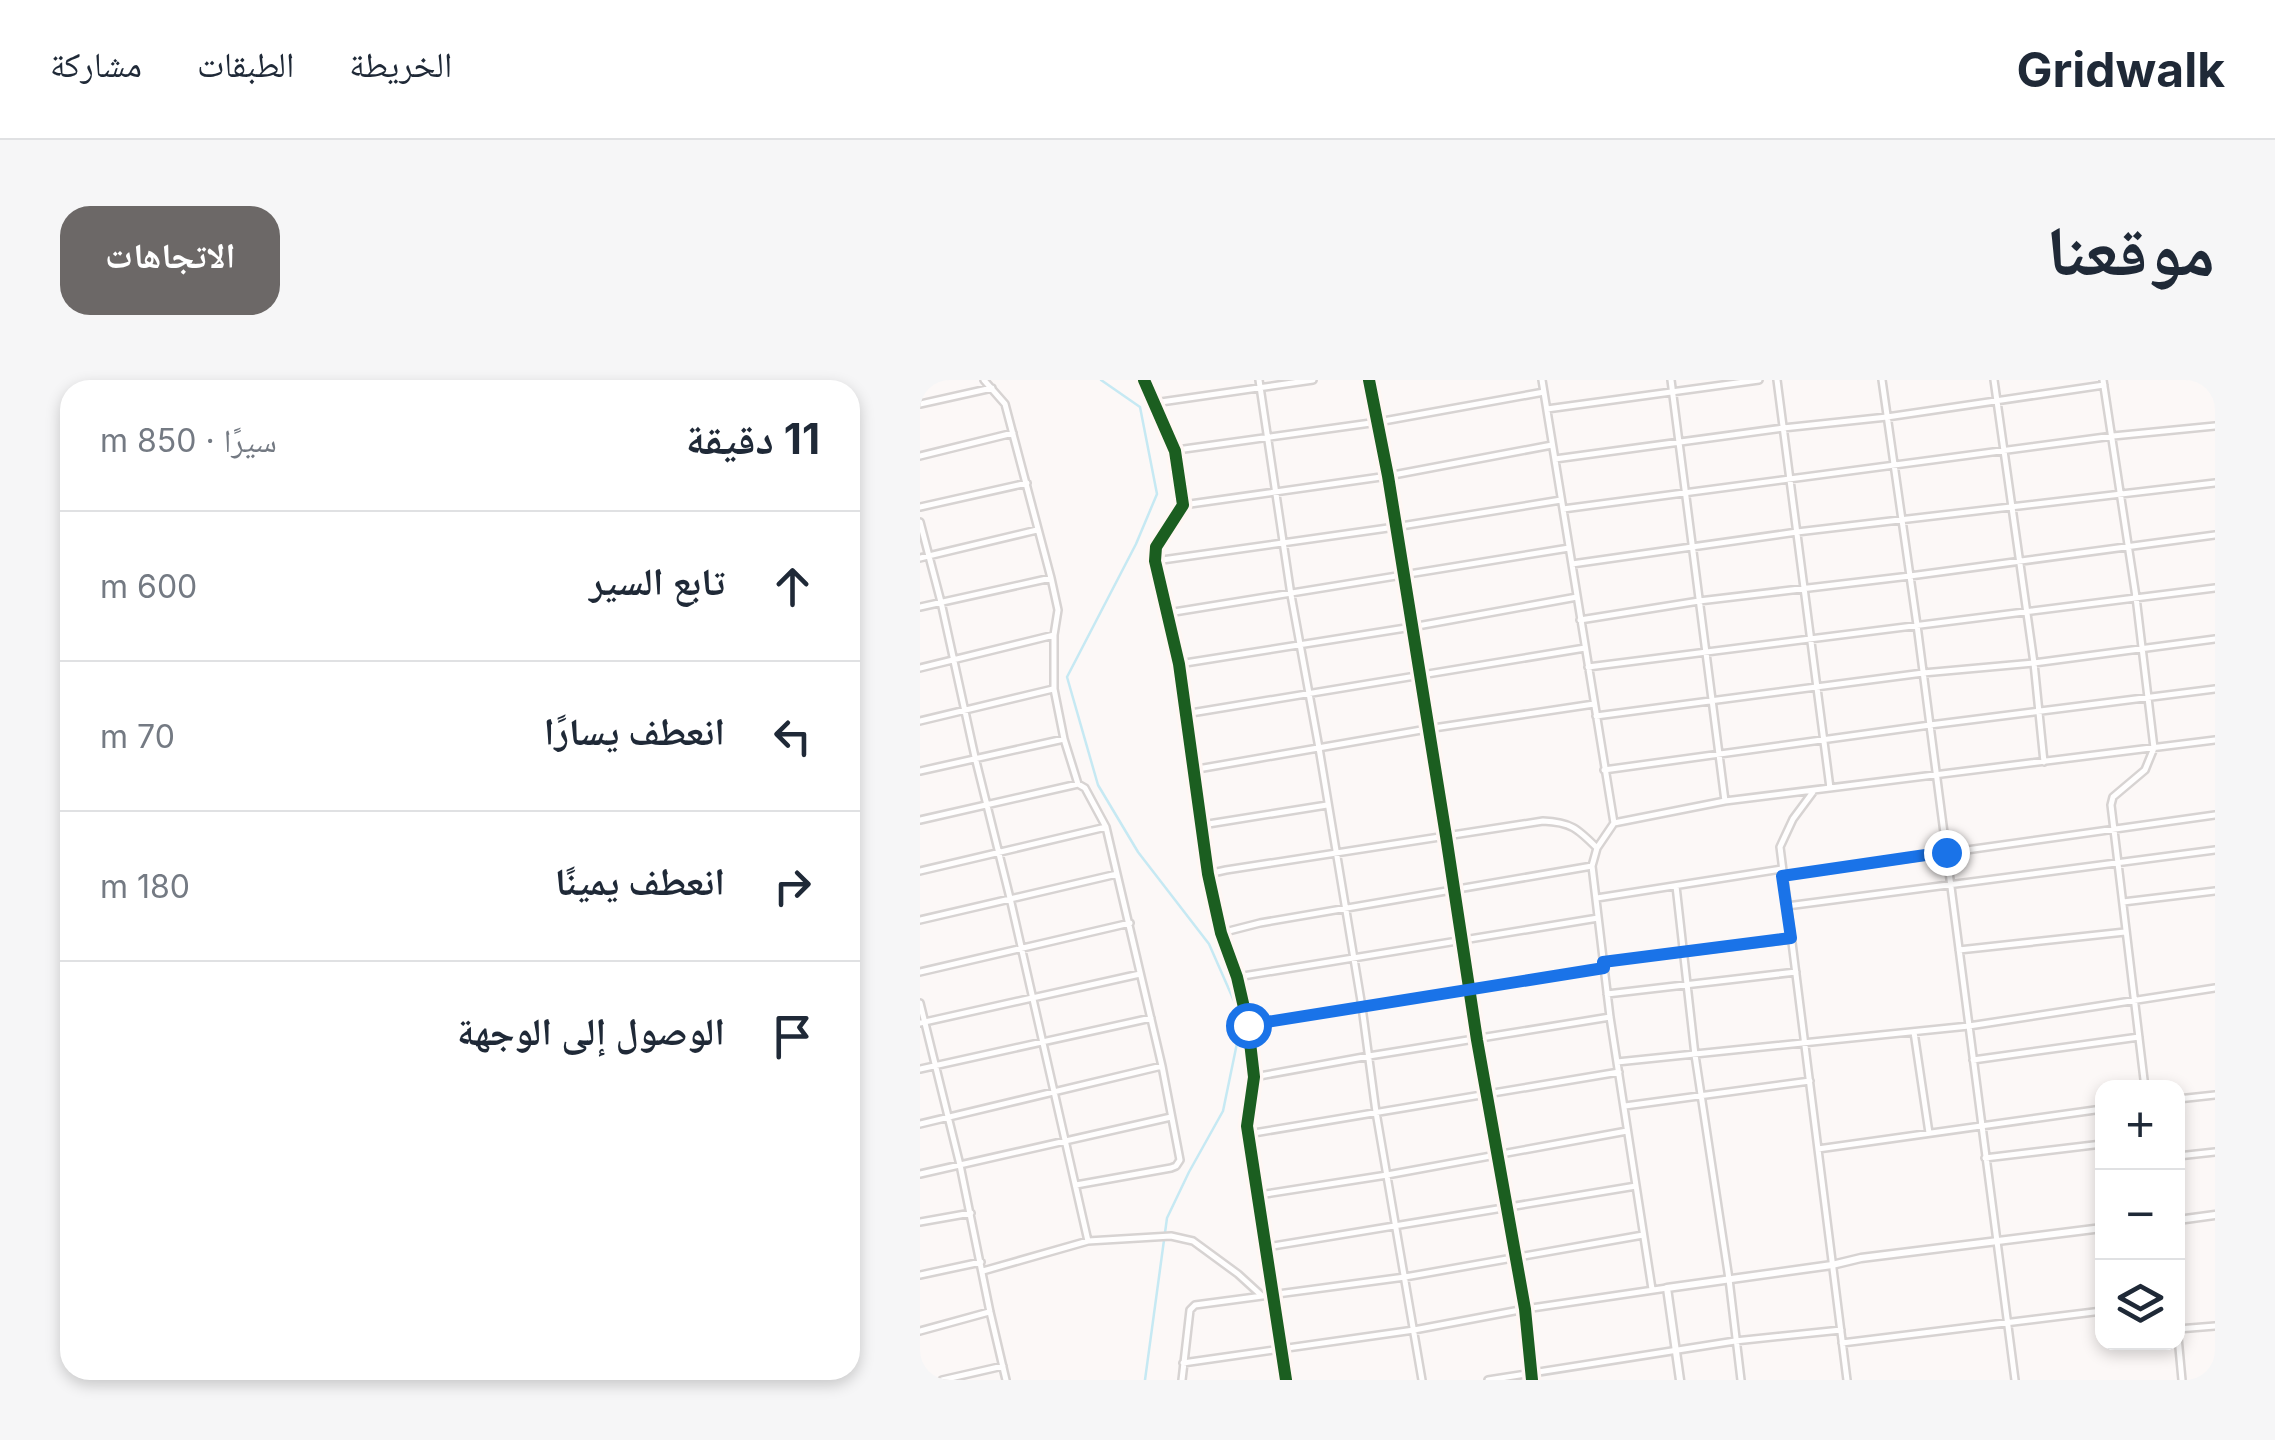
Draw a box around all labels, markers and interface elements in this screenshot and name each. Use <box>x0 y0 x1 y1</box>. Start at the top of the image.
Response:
text: Gridwalk <box>2016 40 2225 99</box>
text: مشاركة <box>50 43 142 85</box>
text: الطبقات <box>197 43 294 85</box>
text: الخريطة <box>349 43 452 85</box>
button: الاتجاهات <box>60 206 280 315</box>
text: موقعنا <box>2046 208 2215 293</box>
text: 11 دقيقة <box>686 413 820 464</box>
text: سيرًا · 850 m <box>100 421 277 460</box>
text: تابع السير <box>589 558 725 604</box>
icon: ahead <box>765 559 820 614</box>
text: 600 m <box>100 567 197 606</box>
text: انعطف يسارًا <box>544 708 725 754</box>
icon: left <box>765 709 820 764</box>
text: 70 m <box>100 717 175 756</box>
route end <box>1924 830 1970 876</box>
text: انعطف يمينًا <box>555 858 725 904</box>
icon: right <box>765 859 820 914</box>
text: 180 m <box>100 867 190 906</box>
route start <box>1226 1003 1272 1049</box>
text: الوصول إلى الوجهة <box>457 1008 725 1054</box>
icon: arrive <box>765 1009 820 1064</box>
map controls <box>2095 1080 2185 1350</box>
button: + <box>2095 1080 2185 1170</box>
button: − <box>2095 1170 2185 1260</box>
button: layers <box>2095 1260 2185 1350</box>

